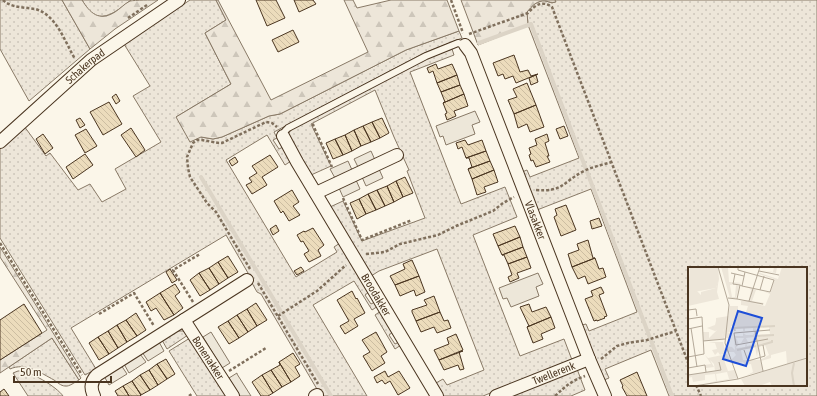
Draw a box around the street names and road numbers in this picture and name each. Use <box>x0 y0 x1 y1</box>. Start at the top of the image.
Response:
street label: Schakerpad <box>63 46 107 86</box>
street label: Vlasakker <box>523 199 548 242</box>
street label: Broodakker <box>359 271 394 318</box>
street label: Bonenakker <box>190 334 227 382</box>
street label: Twellerenk <box>530 359 577 387</box>

